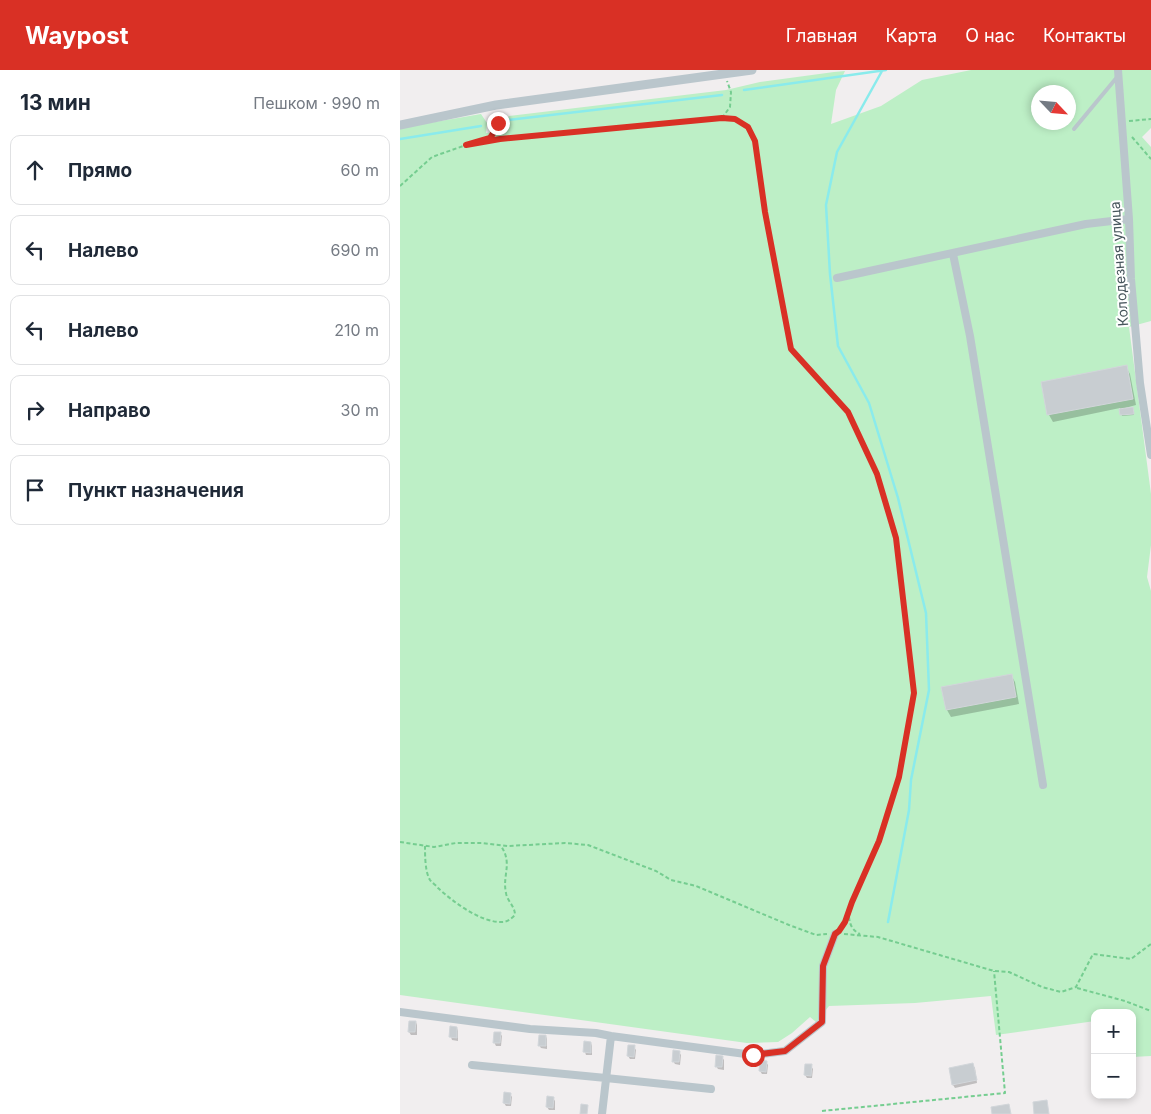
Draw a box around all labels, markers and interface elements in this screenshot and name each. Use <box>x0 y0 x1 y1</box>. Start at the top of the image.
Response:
text: Waypost <box>25 21 129 50</box>
text: Главная <box>786 25 857 46</box>
text: Карта <box>885 25 937 46</box>
text: О нас <box>965 25 1015 46</box>
text: Контакты <box>1043 25 1126 46</box>
north arrow <box>1031 85 1076 130</box>
text: 13 мин <box>20 90 91 115</box>
text: Пешком · 990 m <box>253 93 380 113</box>
route end <box>487 112 510 135</box>
icon: ahead <box>21 156 49 184</box>
text: Прямо <box>68 159 132 182</box>
text: 60 m <box>340 160 379 180</box>
street label: Колодезная улица <box>1106 201 1131 327</box>
icon: left <box>21 236 49 264</box>
text: Налево <box>68 239 139 262</box>
text: 690 m <box>331 240 379 260</box>
icon: left <box>21 316 49 344</box>
text: Налево <box>68 319 139 342</box>
text: 210 m <box>334 320 379 340</box>
icon: right <box>21 396 49 424</box>
text: Направо <box>68 399 151 422</box>
text: 30 m <box>341 400 379 420</box>
icon: arrive <box>21 476 49 504</box>
text: Пункт назначения <box>68 479 244 502</box>
map controls <box>1091 1009 1136 1099</box>
button: + <box>1091 1009 1136 1054</box>
route start <box>742 1044 765 1067</box>
button: − <box>1091 1054 1136 1099</box>

